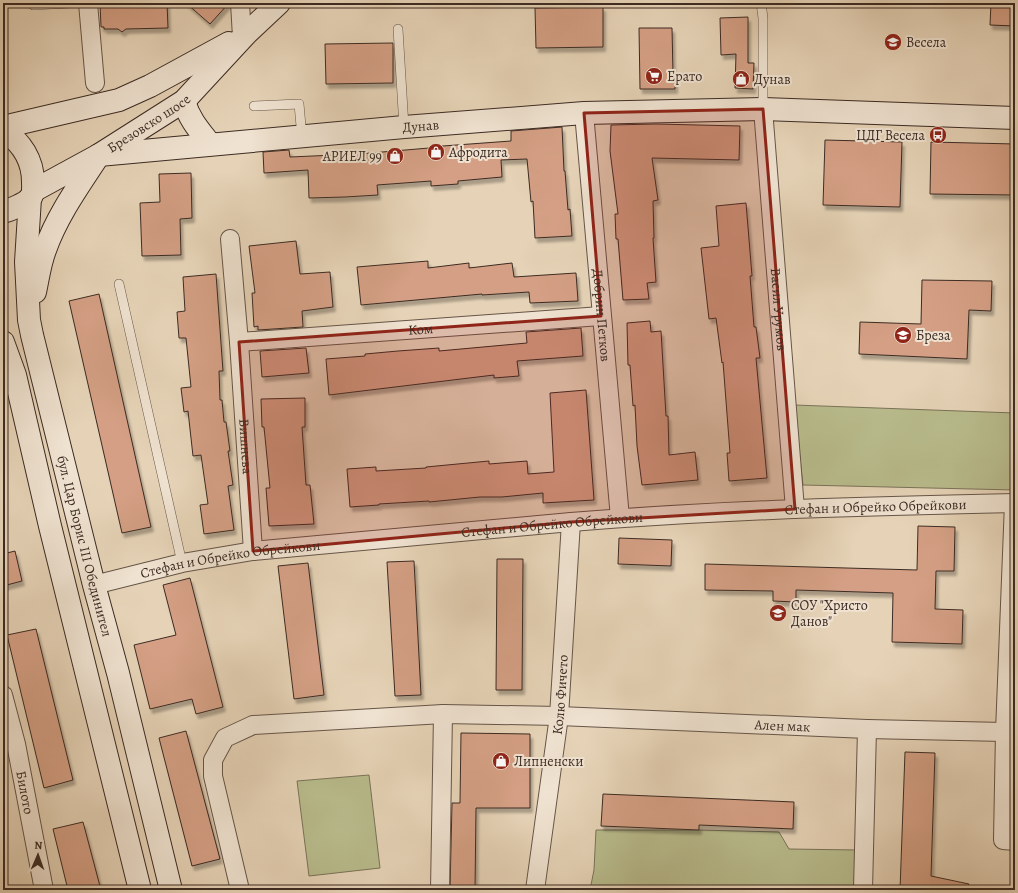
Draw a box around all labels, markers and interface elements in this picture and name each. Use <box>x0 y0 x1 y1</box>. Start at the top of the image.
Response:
school or university icon: Весела <box>883 32 903 52</box>
place label: Весела <box>906 33 947 52</box>
supermarket icon: Ерато <box>644 66 664 86</box>
place label: Ерато <box>667 67 702 86</box>
shop icon: Дунав <box>731 69 751 89</box>
place label: Дунав <box>754 70 791 89</box>
street label: Брезовско шосе <box>103 90 195 157</box>
street label: Дунав <box>402 115 440 137</box>
bus stop icon: ЦДГ Весела <box>928 125 948 145</box>
place label: ЦДГ Весела <box>856 126 926 145</box>
shop icon: Афродита <box>426 142 446 162</box>
place label: Афродита <box>448 143 508 162</box>
shop icon: АРИЕЛ 99 <box>385 146 405 166</box>
place label: АРИЕЛ 99 <box>322 147 382 166</box>
street label: Васил Урумов <box>766 267 792 352</box>
street label: Добрин Петков <box>588 268 616 363</box>
street label: Ком <box>407 319 434 339</box>
school or university icon: Бреза <box>893 325 913 345</box>
place label: Бреза <box>916 326 951 345</box>
street label: Вишнева <box>235 418 257 475</box>
street label: бул. Цар Борис III Обединител <box>53 453 117 639</box>
street label: Стефан и Обрейко Обрейкови <box>784 495 967 519</box>
street label: Стефан и Обрейко Обрейкови <box>460 507 644 541</box>
street label: Стефан и Обрейко Обрейкови <box>138 535 321 583</box>
place label: СОУ "Христо Данов" <box>791 596 868 631</box>
school or university icon: СОУ "Христо Данов" <box>768 603 788 623</box>
street label: Колю Фичето <box>547 654 572 736</box>
street label: Ален мак <box>753 715 811 736</box>
shop icon: Липненски <box>491 751 511 771</box>
place label: Липненски <box>514 752 583 771</box>
street label: Билото <box>12 769 39 816</box>
north arrow <box>18 835 58 875</box>
text: N <box>34 838 43 853</box>

